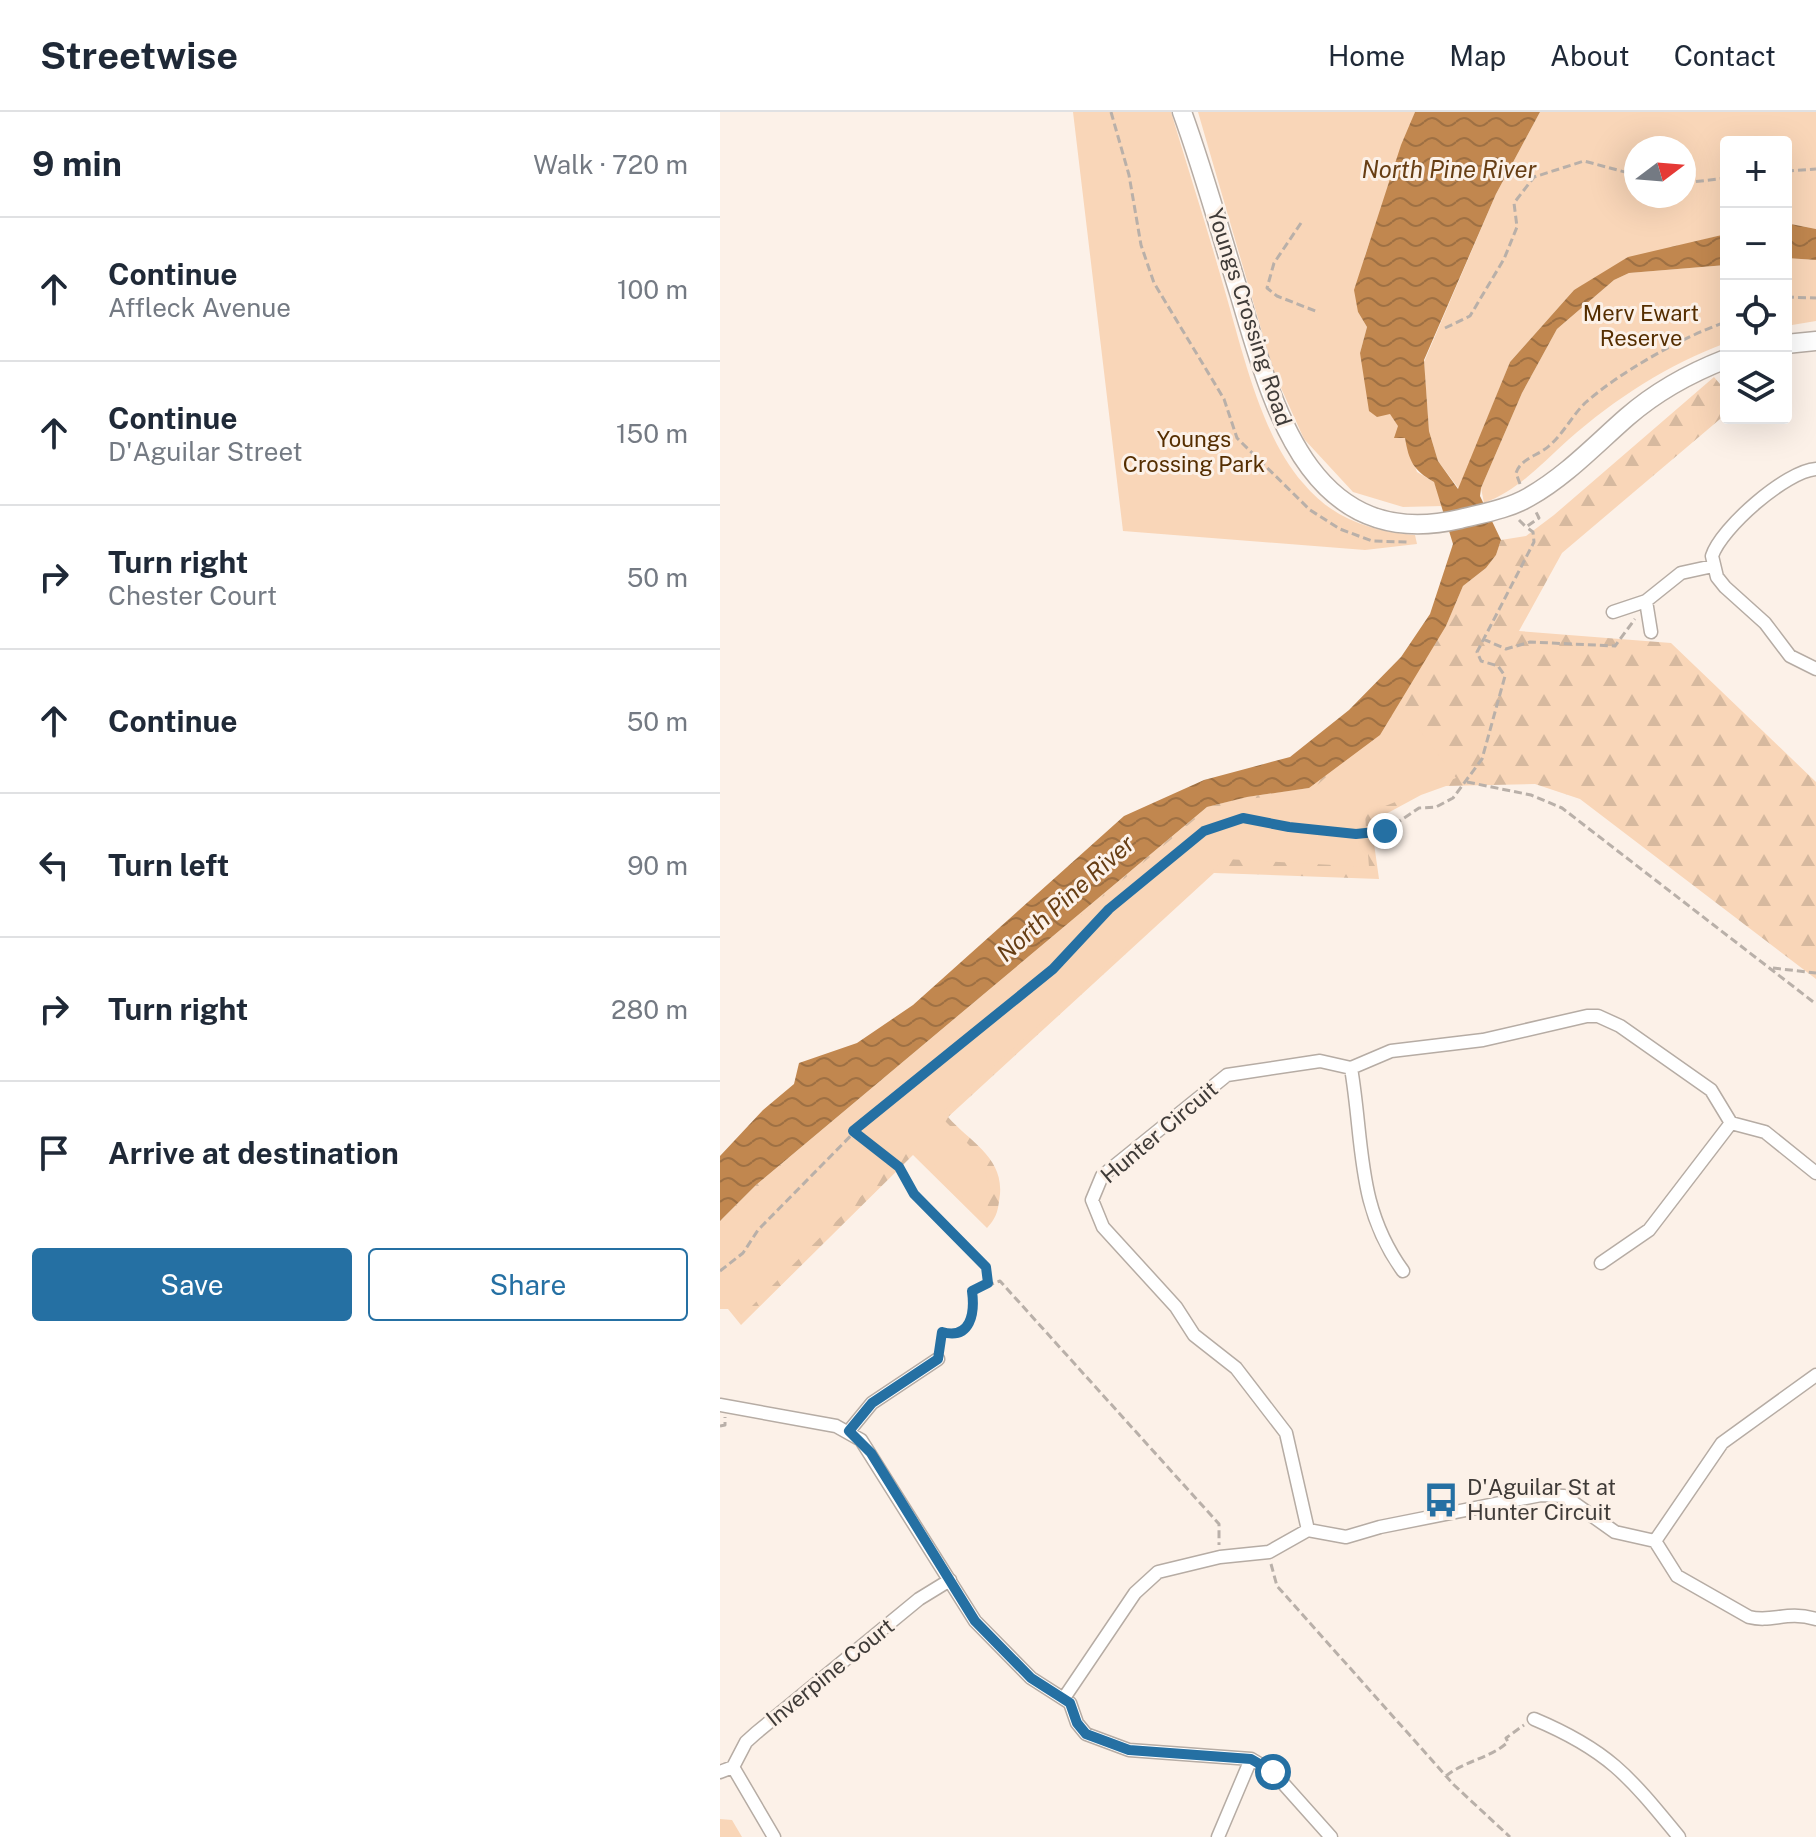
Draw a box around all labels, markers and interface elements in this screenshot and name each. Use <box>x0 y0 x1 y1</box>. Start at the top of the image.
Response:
text: Streetwise <box>40 33 238 78</box>
text: Home <box>1328 39 1405 72</box>
text: Map <box>1449 39 1506 72</box>
text: About <box>1550 39 1630 72</box>
text: Contact <box>1674 39 1776 72</box>
north arrow <box>1624 136 1696 208</box>
map controls <box>1720 136 1792 424</box>
button: + <box>1720 136 1792 208</box>
text: 9 min <box>32 144 122 184</box>
text: Walk · 720 m <box>533 149 688 180</box>
water label: North Pine River <box>1361 155 1538 183</box>
street label: Youngs Crossing Road <box>1203 205 1297 429</box>
button: − <box>1720 208 1792 280</box>
text: Continue <box>108 256 238 292</box>
icon: ahead <box>32 267 76 311</box>
text: 100 m <box>617 274 688 305</box>
button: locate <box>1720 280 1792 352</box>
text: Affleck Avenue <box>108 292 291 323</box>
park label: Merv Ewart Reserve <box>1583 300 1699 351</box>
button: layers <box>1720 352 1792 424</box>
text: Continue <box>108 400 238 436</box>
icon: ahead <box>32 411 76 455</box>
text: 150 m <box>616 418 688 449</box>
park label: Youngs Crossing Park <box>1123 426 1265 477</box>
text: D'Aguilar Street <box>108 436 303 467</box>
text: Turn right <box>108 544 248 580</box>
icon: right <box>32 555 76 599</box>
text: 50 m <box>627 562 688 593</box>
text: Chester Court <box>108 580 277 611</box>
icon: ahead <box>32 699 76 743</box>
text: Continue <box>108 703 238 739</box>
text: 50 m <box>627 706 688 737</box>
route end <box>1367 813 1403 849</box>
water label: North Pine River <box>991 828 1140 967</box>
icon: left <box>32 843 76 887</box>
text: Turn left <box>108 847 229 883</box>
text: 90 m <box>627 850 688 881</box>
icon: right <box>32 987 76 1031</box>
text: Turn right <box>108 991 248 1027</box>
text: 280 m <box>611 994 688 1025</box>
street label: Hunter Circuit <box>1095 1076 1223 1188</box>
icon: arrive <box>32 1131 76 1175</box>
text: Arrive at destination <box>108 1135 399 1171</box>
button: Save <box>32 1248 352 1321</box>
button: Share <box>368 1248 688 1321</box>
place label: D'Aguilar St at Hunter Circuit <box>1467 1474 1616 1525</box>
bus stop icon: D'Aguilar St at Hunter Circuit <box>1422 1481 1460 1519</box>
street label: Inverpine Court <box>761 1613 899 1731</box>
route start <box>1255 1754 1291 1790</box>

